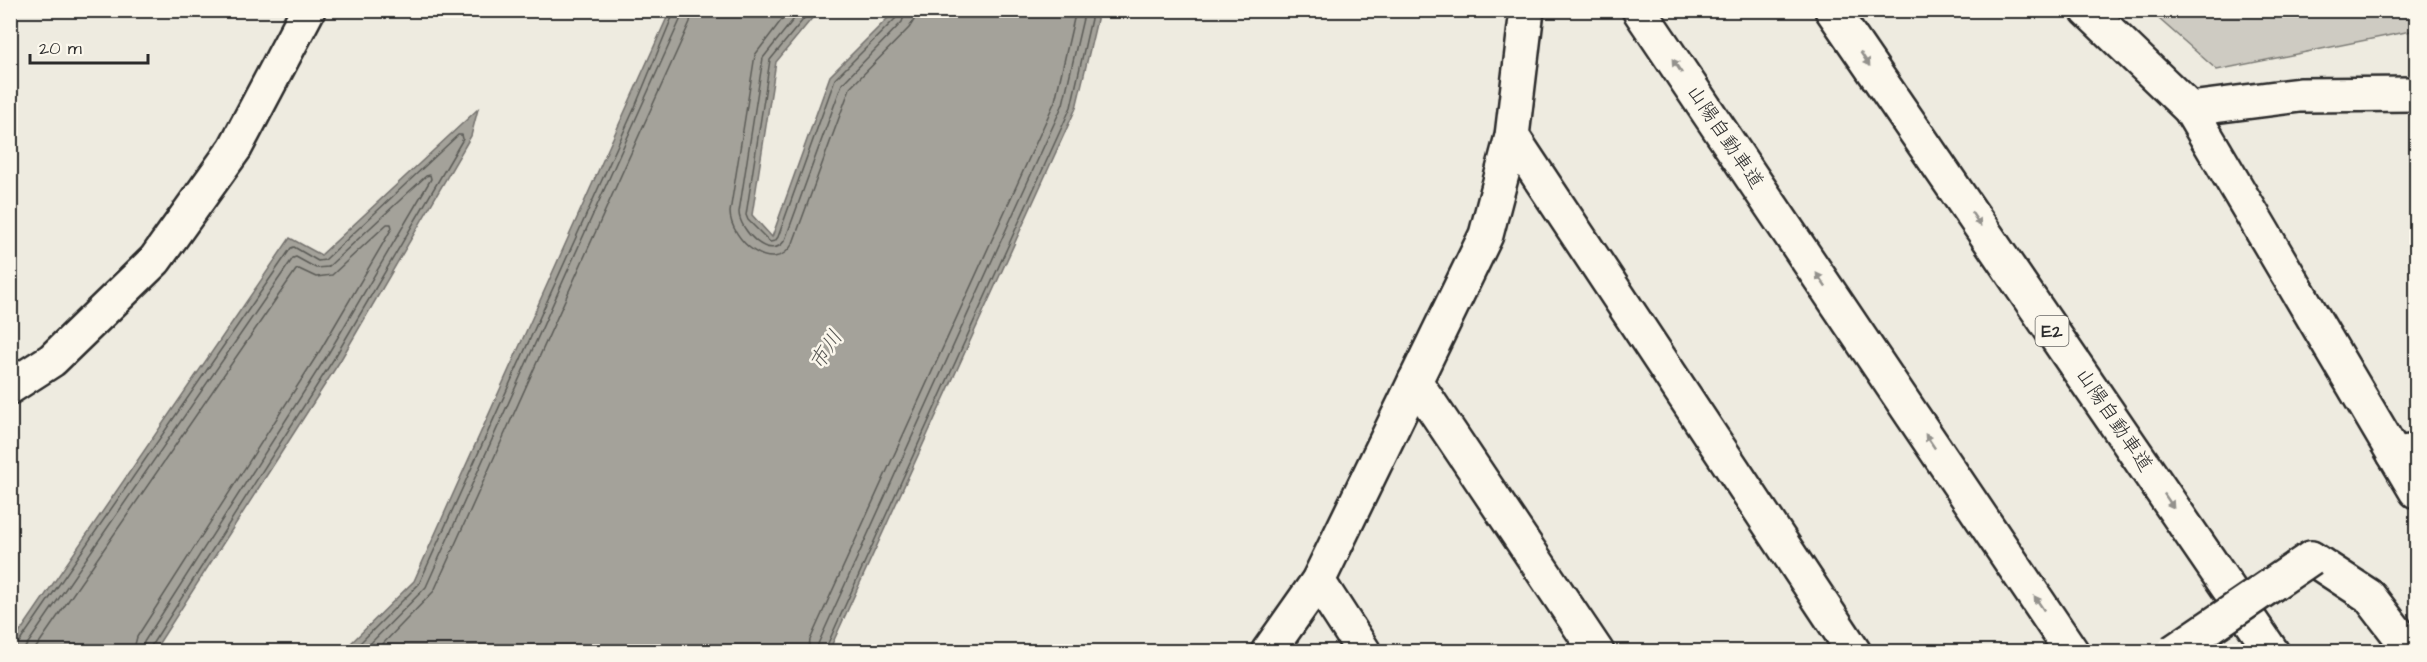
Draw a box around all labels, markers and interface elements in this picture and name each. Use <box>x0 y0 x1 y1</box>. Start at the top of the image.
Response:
scale bar <box>30 27 148 65</box>
text: 20 m <box>39 36 82 61</box>
one-way arrow <box>1859 50 1871 66</box>
one-way arrow <box>1671 58 1682 74</box>
street label: 山陽自動車道 <box>1680 79 1770 195</box>
one-way arrow <box>1970 211 1982 227</box>
one-way arrow <box>1816 272 1827 288</box>
road number: E2 <box>2036 316 2068 346</box>
water label: 市川 <box>802 324 850 376</box>
street label: 山陽自動車道 <box>2069 362 2159 478</box>
one-way arrow <box>1924 434 1936 450</box>
one-way arrow <box>2163 493 2175 509</box>
one-way arrow <box>2034 595 2045 611</box>

